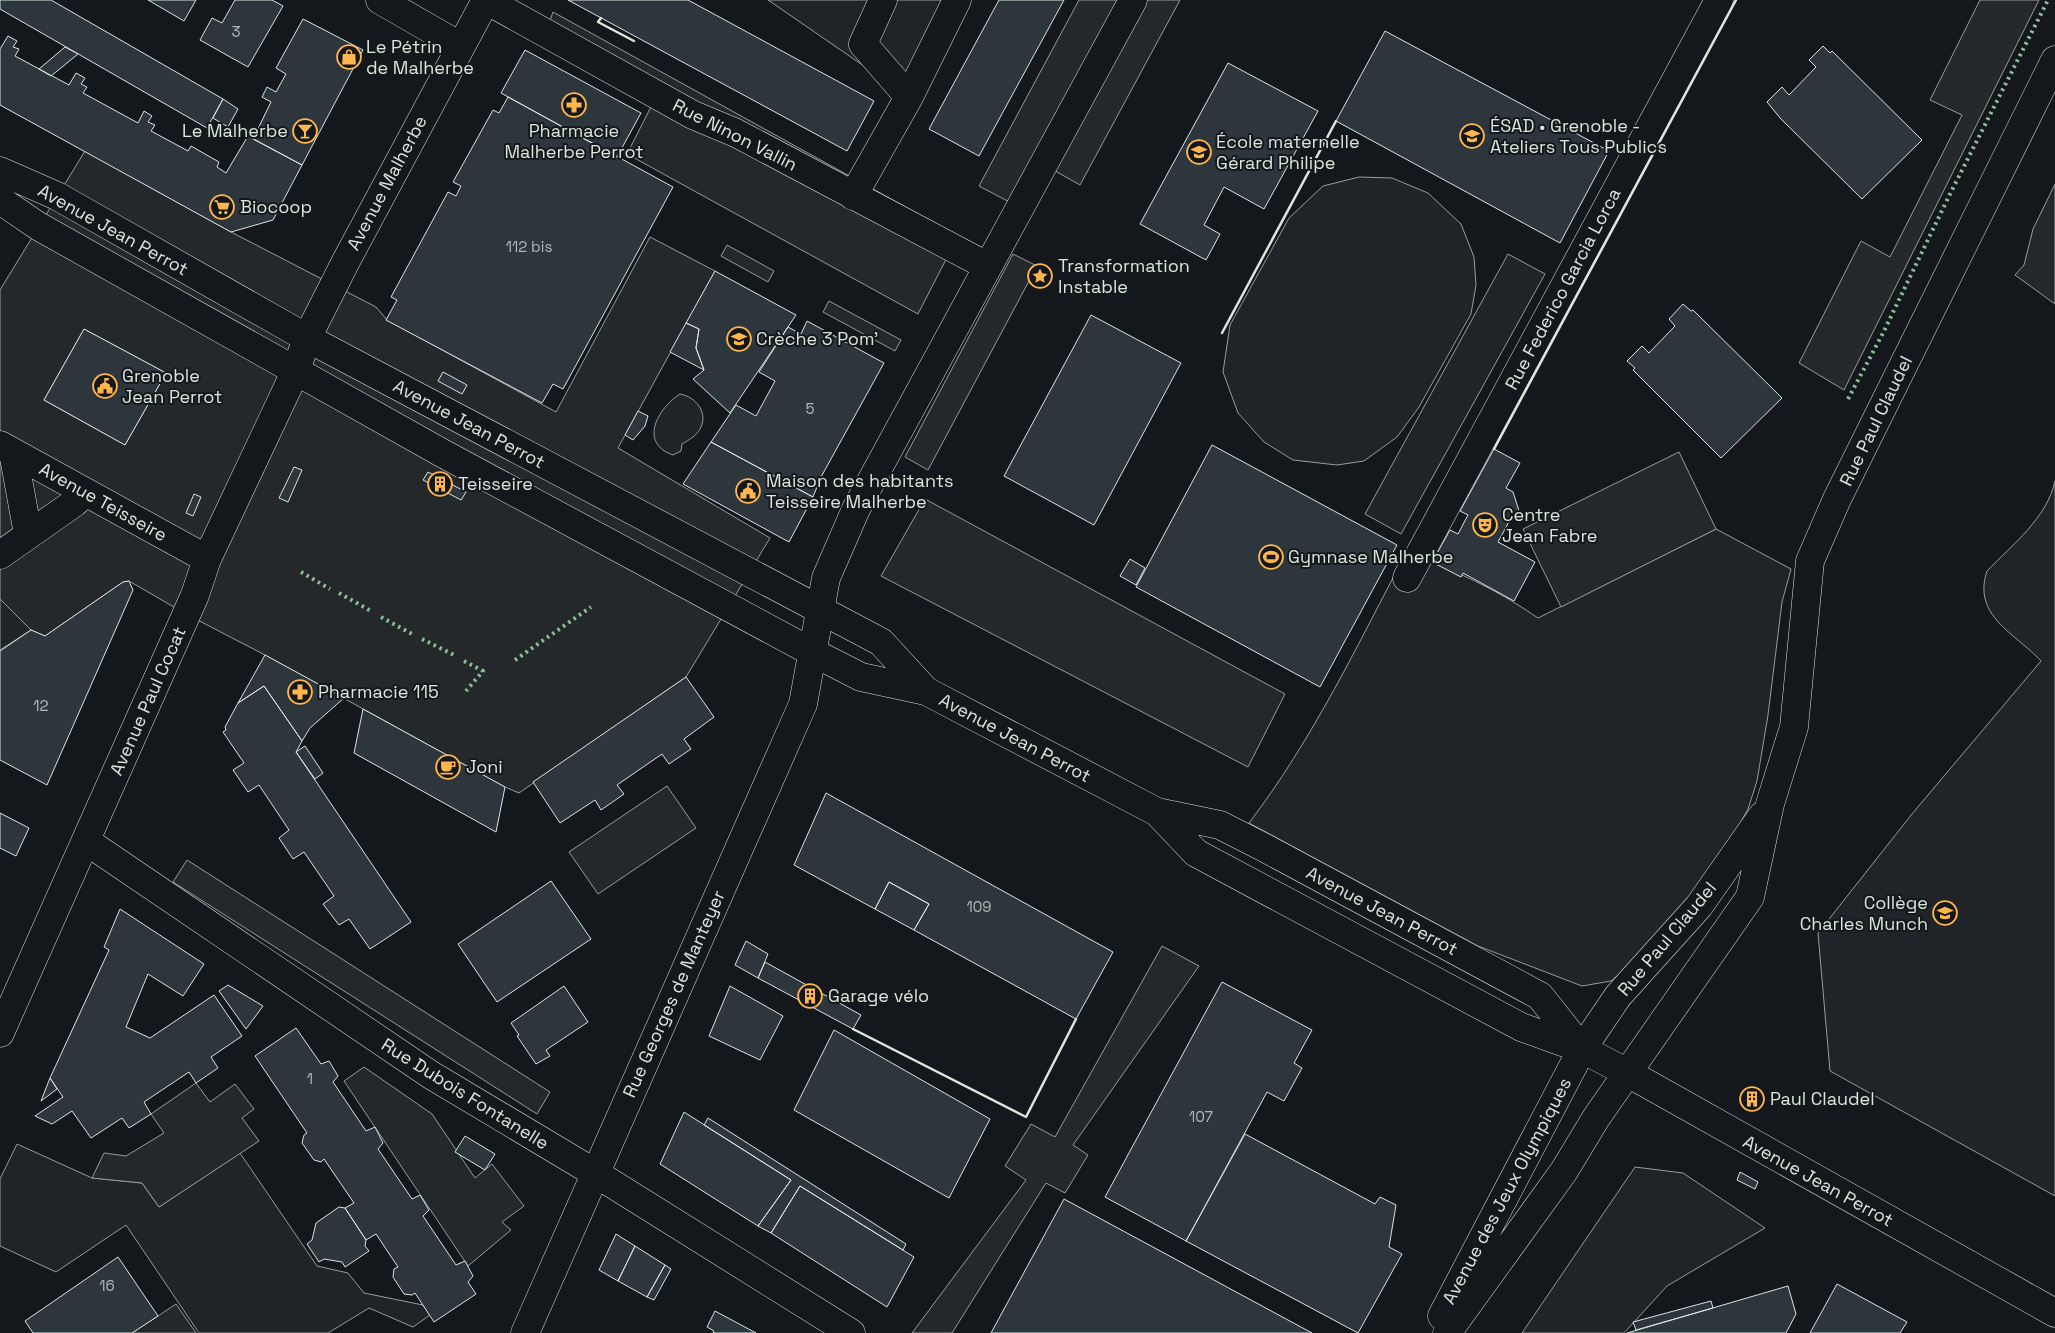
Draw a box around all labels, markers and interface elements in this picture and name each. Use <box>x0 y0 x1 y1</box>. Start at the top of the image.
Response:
house number: 3 <box>231 22 241 41</box>
place label: Le Pétrin de Malherbe <box>366 35 474 79</box>
shop icon: Le Pétrin de Malherbe <box>336 44 362 70</box>
pharmacy icon: Pharmacie Malherbe Perrot <box>561 92 587 118</box>
street label: Rue Ninon Vallin <box>669 93 801 176</box>
street label: Avenue Malherbe <box>341 111 432 254</box>
place label: ÉSAD • Grenoble - Ateliers Tous Publics <box>1490 114 1667 158</box>
bar icon: Le Malherbe <box>292 118 318 144</box>
place label: Le Malherbe <box>182 119 288 142</box>
place label: Pharmacie Malherbe Perrot <box>504 119 644 163</box>
school or university icon: ÉSAD • Grenoble - Ateliers Tous Publics <box>1459 123 1485 149</box>
place label: École maternelle Gérard Philipe <box>1216 130 1360 174</box>
school or university icon: École maternelle Gérard Philipe <box>1186 139 1212 165</box>
street label: Avenue Jean Perrot <box>34 179 193 280</box>
street label: Rue Federico Garcia Lorca <box>1500 184 1626 394</box>
supermarket icon: Biocoop <box>209 194 235 220</box>
place label: Biocoop <box>240 195 312 218</box>
house number: 112 bis <box>506 237 552 256</box>
place label: Transformation Instable <box>1058 254 1190 298</box>
place icon: Transformation Instable <box>1027 263 1053 289</box>
school or university icon: Crèche 3 Pom' <box>726 326 752 352</box>
place label: Crèche 3 Pom' <box>756 327 878 350</box>
street label: Rue Paul Claudel <box>1834 352 1917 490</box>
place label: Grenoble Jean Perrot <box>122 364 222 408</box>
public building icon: Grenoble Jean Perrot <box>92 373 118 399</box>
street label: Avenue Jean Perrot <box>389 374 549 473</box>
house number: 5 <box>806 399 815 418</box>
street label: Avenue Teisseire <box>35 457 171 546</box>
place label: Maison des habitants Teisseire Malherbe <box>766 469 953 513</box>
building icon: Teisseire <box>427 471 453 497</box>
place label: Teisseire <box>458 472 533 495</box>
public building icon: Maison des habitants Teisseire Malherbe <box>735 478 761 504</box>
place label: Centre Jean Fabre <box>1502 503 1598 547</box>
theatre icon: Centre Jean Fabre <box>1472 512 1498 538</box>
sports icon: Gymnase Malherbe <box>1258 544 1284 570</box>
place label: Gymnase Malherbe <box>1288 545 1454 568</box>
street label: Avenue Paul Cocat <box>104 623 191 779</box>
pharmacy icon: Pharmacie 115 <box>287 679 313 705</box>
place label: Pharmacie 115 <box>318 680 439 703</box>
street label: Avenue Jean Perrot <box>935 688 1095 787</box>
house number: 12 <box>33 696 49 715</box>
cafe icon: Joni <box>435 754 461 780</box>
place label: Joni <box>466 755 503 778</box>
street label: Avenue Jean Perrot <box>1302 861 1462 960</box>
street label: Rue Paul Claudel <box>1612 877 1721 1001</box>
street label: Rue Georges de Manteyer <box>617 886 730 1101</box>
place label: Collège Charles Munch <box>1800 891 1928 935</box>
house number: 109 <box>966 897 992 916</box>
school or university icon: Collège Charles Munch <box>1932 900 1958 926</box>
building icon: Garage vélo <box>797 983 823 1009</box>
place label: Garage vélo <box>828 984 929 1007</box>
street label: Rue Dubois Fontanelle <box>377 1033 553 1154</box>
house number: 1 <box>307 1069 313 1088</box>
street label: Avenue des Jeux Olympiques <box>1437 1073 1576 1308</box>
building icon: Paul Claudel <box>1739 1086 1765 1112</box>
place label: Paul Claudel <box>1770 1087 1875 1110</box>
house number: 107 <box>1189 1107 1213 1126</box>
street label: Avenue Jean Perrot <box>1739 1130 1898 1231</box>
house number: 16 <box>99 1276 115 1295</box>

